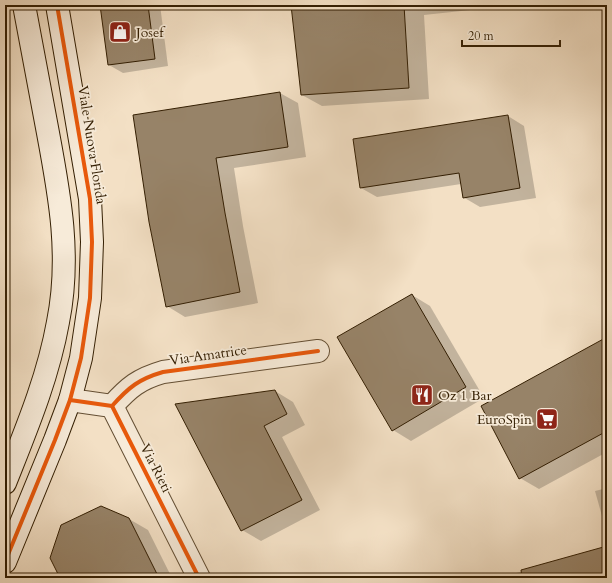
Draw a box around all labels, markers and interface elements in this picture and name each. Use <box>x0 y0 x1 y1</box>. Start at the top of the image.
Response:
shop icon: Josef <box>107 19 133 45</box>
scale bar <box>462 22 560 48</box>
place label: Josef <box>134 23 166 42</box>
text: 20 m <box>468 28 495 44</box>
street label: Viale Nuova Florida <box>73 84 111 206</box>
street label: Via Amatrice <box>168 340 248 370</box>
restaurant icon: Oz 1 Bar <box>409 382 435 408</box>
place label: Oz 1 Bar <box>438 386 493 405</box>
supermarket icon: EuroSpin <box>534 406 560 432</box>
place label: EuroSpin <box>477 410 532 429</box>
street label: Via Rieti <box>136 440 176 496</box>

